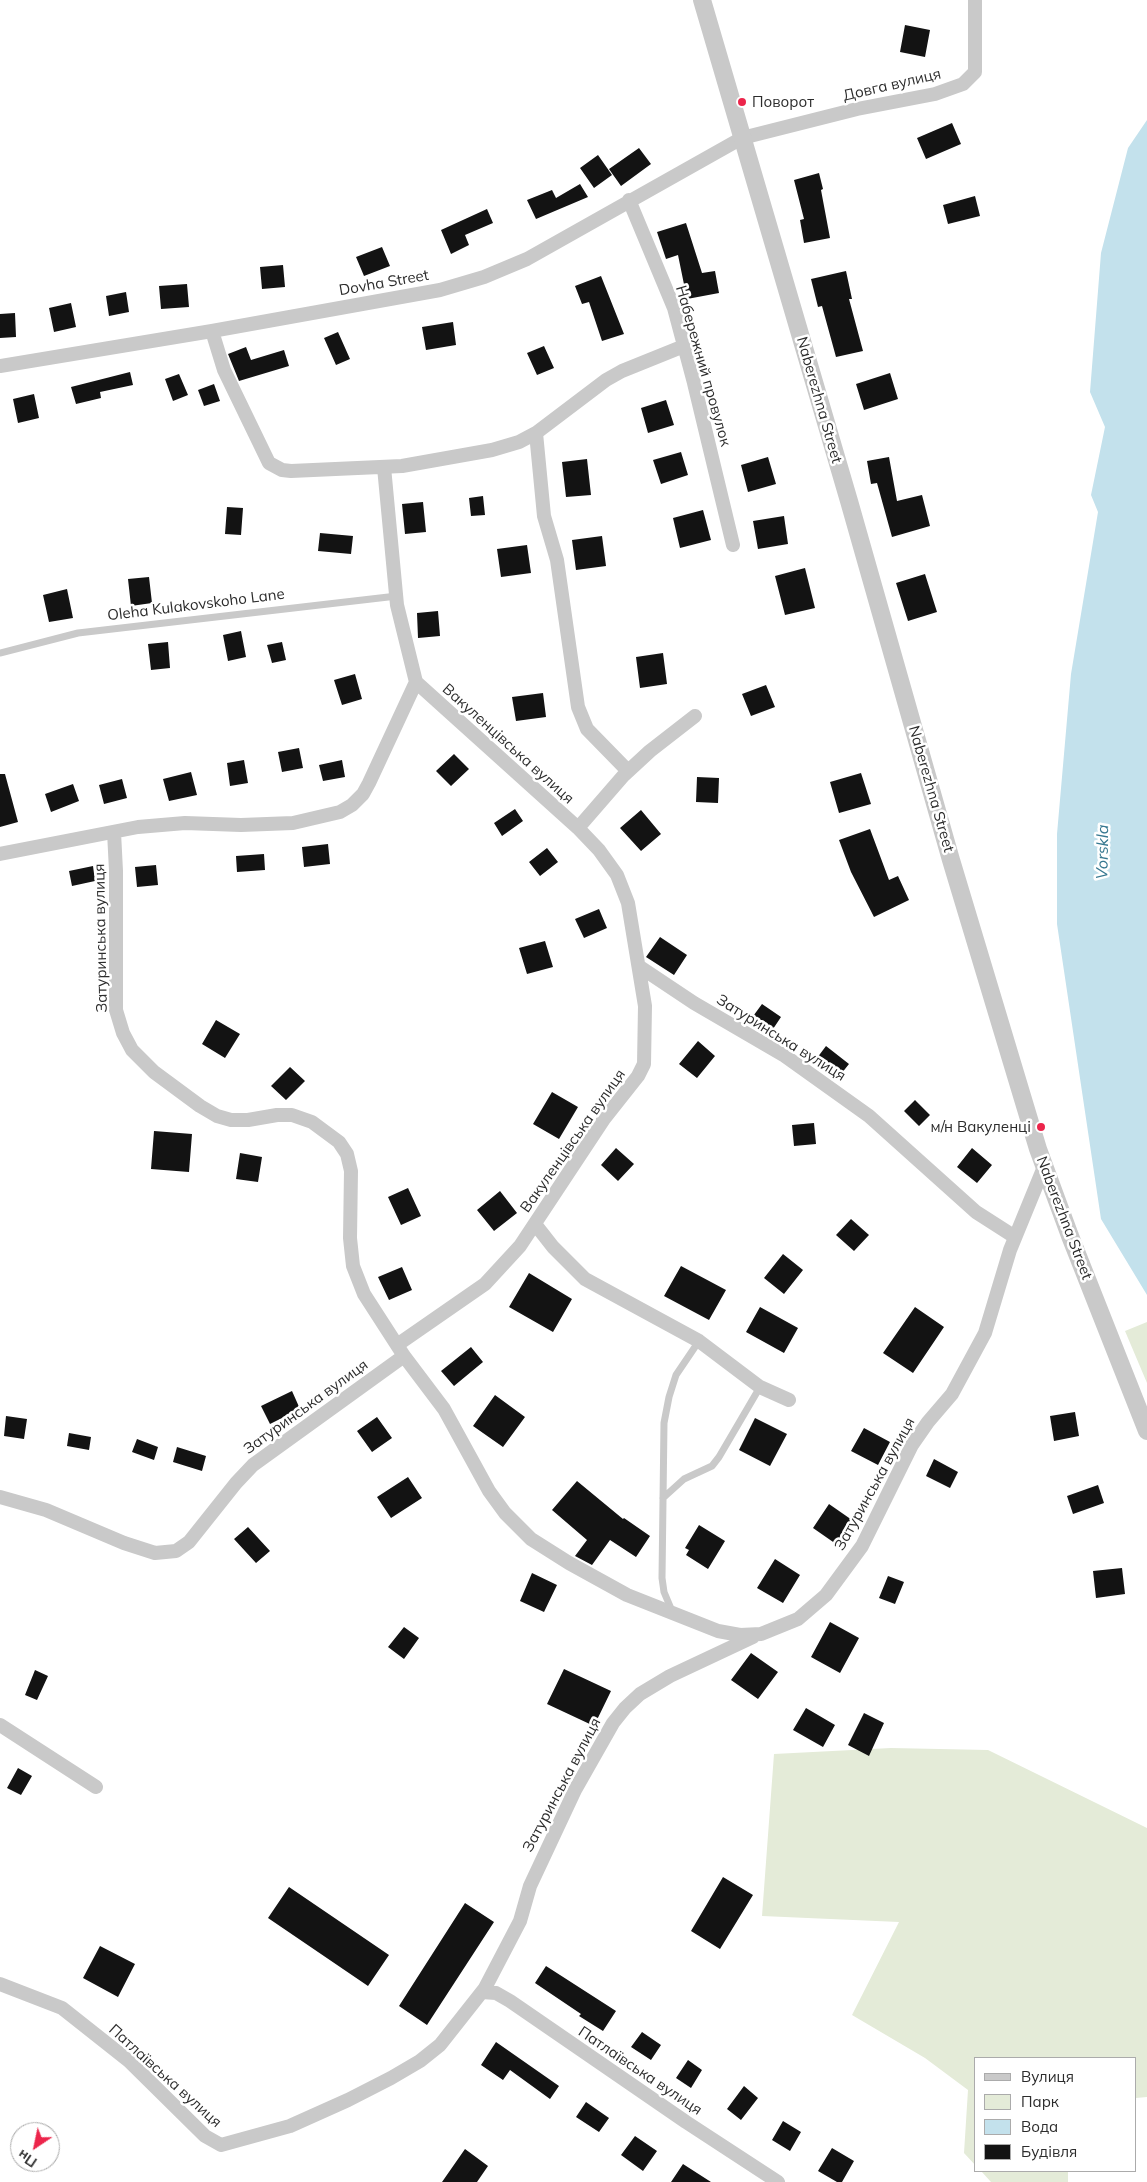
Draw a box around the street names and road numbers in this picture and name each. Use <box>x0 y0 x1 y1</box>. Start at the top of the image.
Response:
street label: Довга вулиця <box>841 65 943 105</box>
street label: Dovha Street <box>338 266 430 300</box>
street label: Набережний провулок <box>671 284 735 448</box>
street label: Naberezhna Street <box>792 335 846 465</box>
street label: Oleha Kulakovskoho Lane <box>106 585 286 625</box>
street label: Вакуленцівська вулиця <box>439 680 577 808</box>
street label: Naberezhna Street <box>904 724 958 854</box>
street label: Затуринська вулиця <box>91 863 111 1013</box>
street label: Затуринська вулиця <box>713 991 849 1085</box>
street label: Вакуленцівська вулиця <box>517 1066 629 1216</box>
street label: Naberezhna Street <box>1032 1154 1096 1282</box>
street label: Затуринська вулиця <box>240 1356 372 1458</box>
street label: Затуринська вулиця <box>831 1414 919 1554</box>
street label: Затуринська вулиця <box>519 1715 605 1855</box>
street label: Патлаївська вулиця <box>105 2021 225 2131</box>
street label: Патлаївська вулиця <box>575 2023 705 2119</box>

